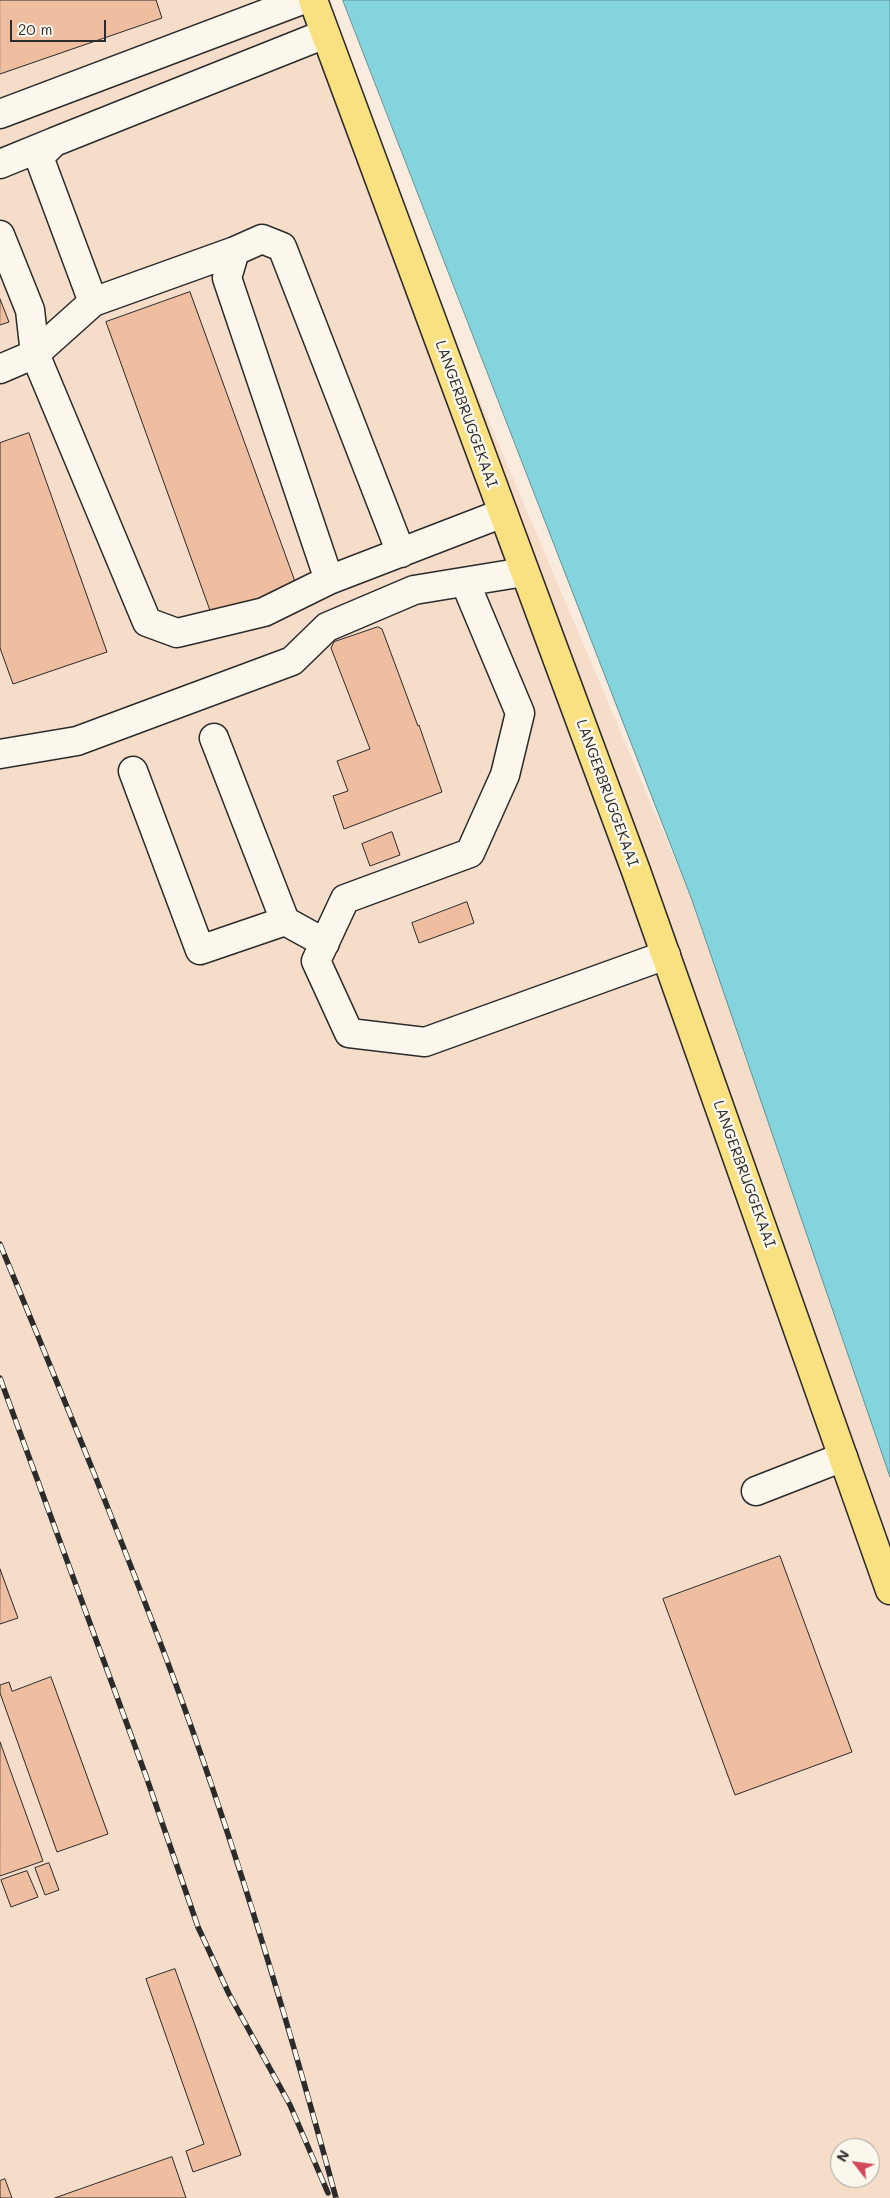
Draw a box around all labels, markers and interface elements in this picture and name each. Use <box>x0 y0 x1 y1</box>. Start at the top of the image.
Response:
scale bar <box>12 10 109 42</box>
text: 20 m <box>18 19 52 39</box>
street label: LANGERBRUGGEKAAI <box>431 338 501 490</box>
street label: LANGERBRUGGEKAAI <box>572 717 642 869</box>
street label: LANGERBRUGGEKAAI <box>709 1098 779 1250</box>
north arrow <box>830 2138 880 2188</box>
text: N <box>832 2146 853 2165</box>

